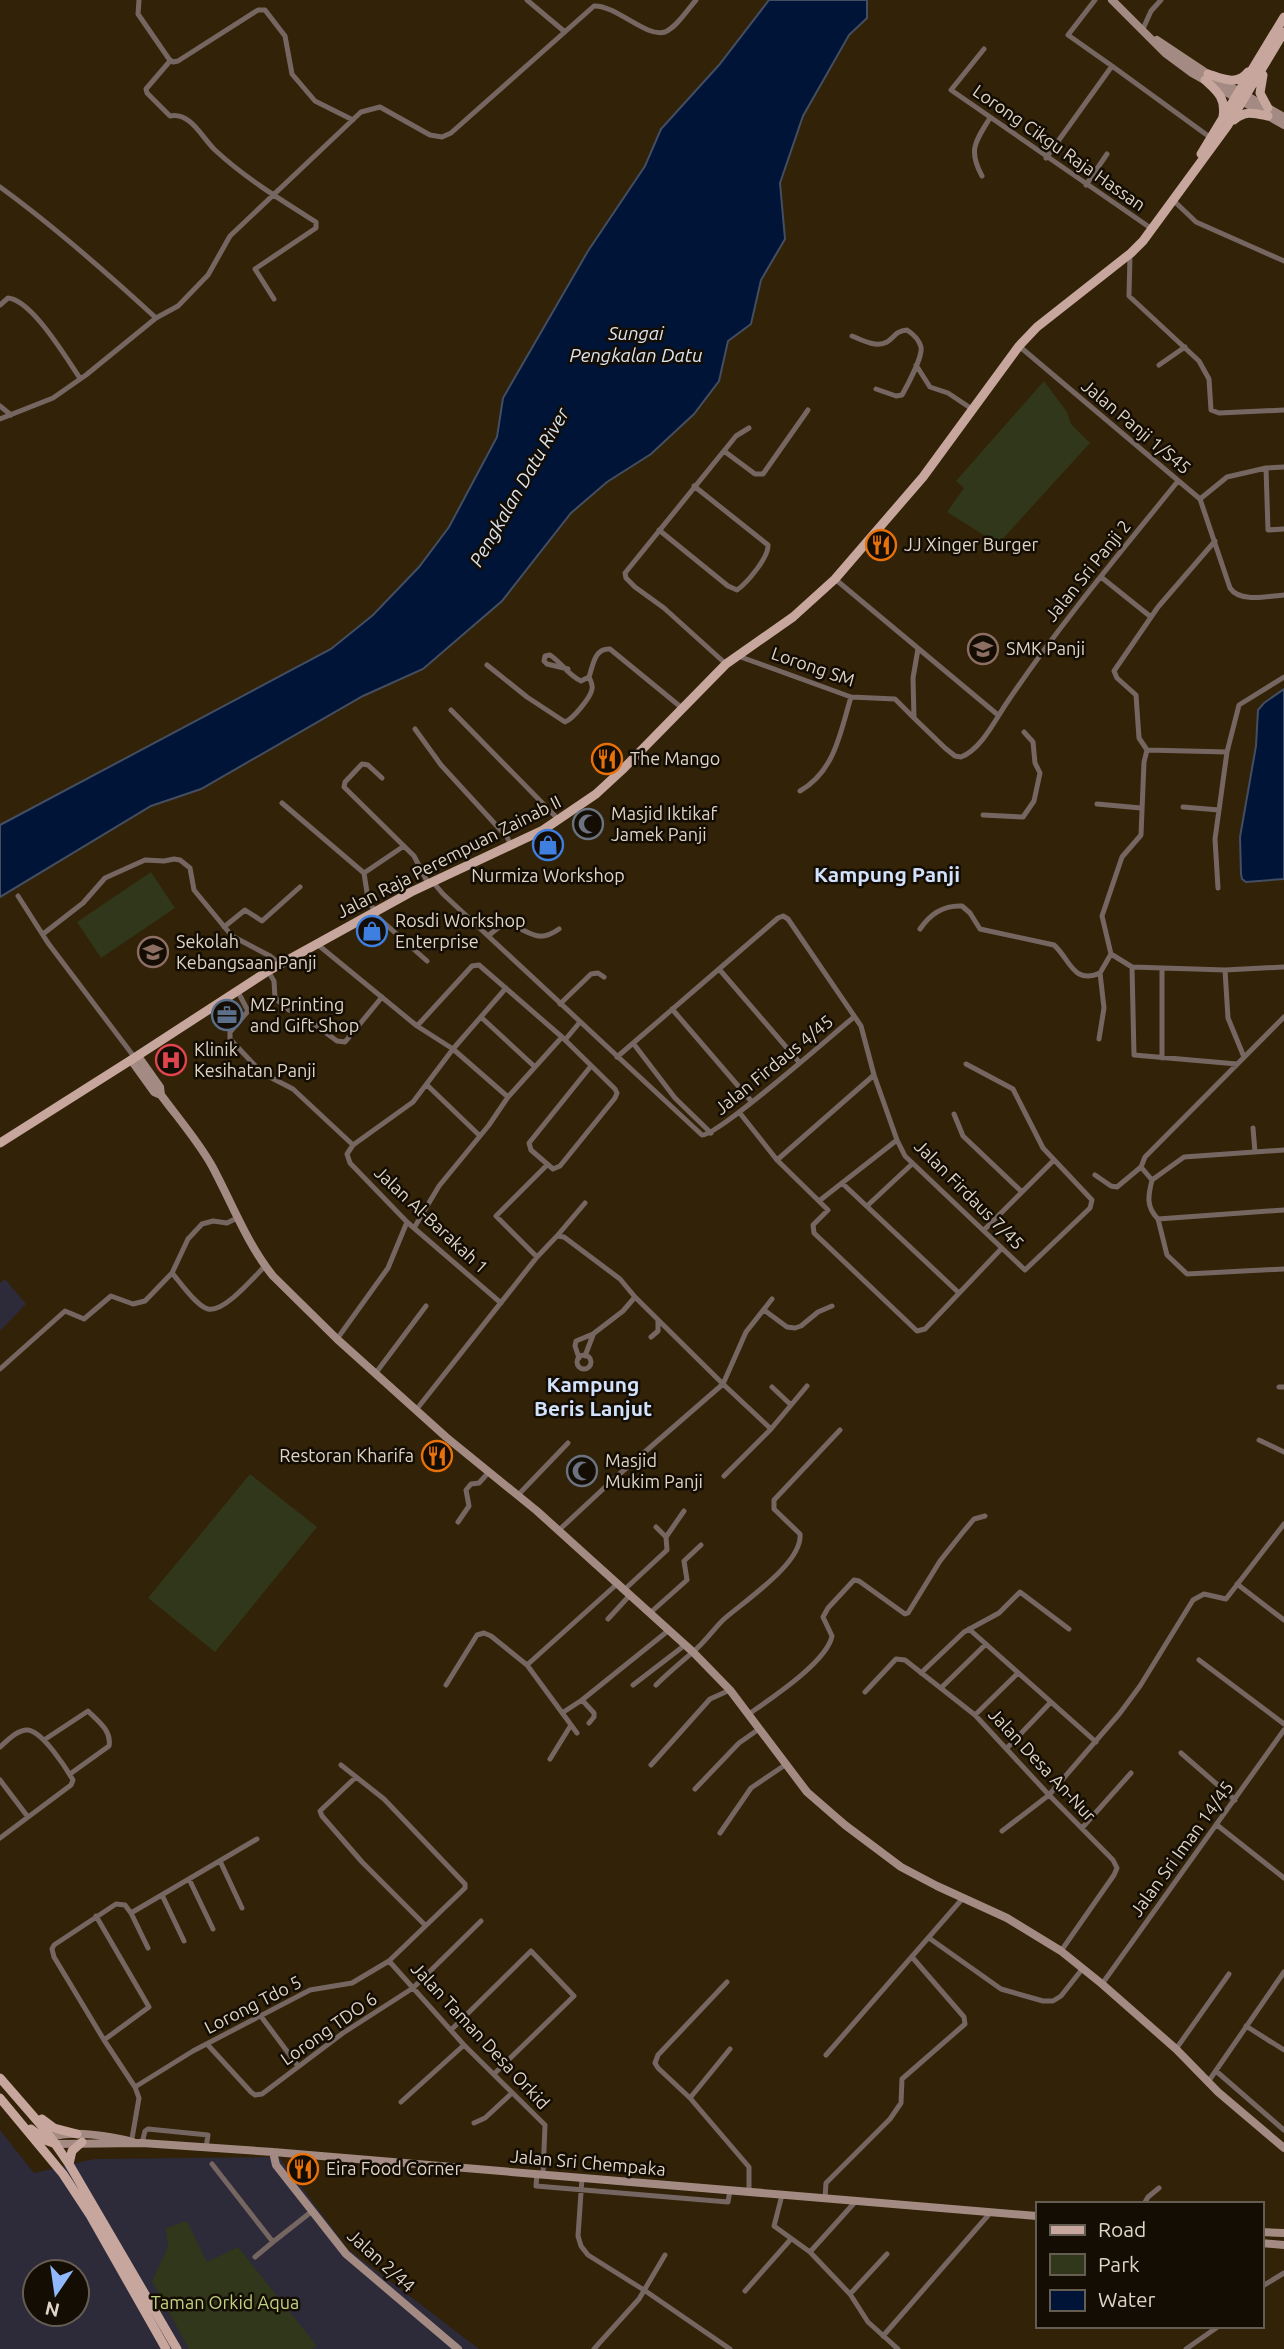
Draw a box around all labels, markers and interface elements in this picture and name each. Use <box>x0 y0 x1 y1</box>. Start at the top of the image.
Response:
street label: Lorong Cikgu Raja Hassan <box>970 80 1150 214</box>
water label: Sungai Pengkalan Datu <box>570 322 702 366</box>
street label: Jalan Panji 1/S45 <box>1078 375 1195 478</box>
water label: Pengkalan Datu River <box>465 403 574 570</box>
street label: Jalan Sri Panji 2 <box>1040 516 1134 625</box>
restaurant icon: JJ Xinger Burger <box>864 528 898 562</box>
place label: JJ Xinger Burger <box>904 534 1039 554</box>
school or university icon: SMK Panji <box>966 632 1000 666</box>
place label: SMK Panji <box>1006 638 1085 658</box>
street label: Lorong SM <box>769 642 858 690</box>
restaurant icon: The Mango <box>590 742 624 776</box>
place label: The Mango <box>630 748 720 768</box>
street label: Jalan Raja Perempuan Zainab II <box>333 791 564 922</box>
place label: Masjid Iktikaf Jamek Panji <box>611 803 718 844</box>
mosque icon: Masjid Iktikaf Jamek Panji <box>571 807 605 841</box>
shop icon: Nurmiza Workshop <box>531 828 565 862</box>
district label: Kampung Panji <box>814 862 960 886</box>
place label: Nurmiza Workshop <box>471 865 625 885</box>
place label: Rosdi Workshop Enterprise <box>395 910 526 951</box>
shop icon: Rosdi Workshop Enterprise <box>355 914 389 948</box>
place label: Sekolah Kebangsaan Panji <box>176 931 317 972</box>
school or university icon: Sekolah Kebangsaan Panji <box>136 935 170 969</box>
place label: MZ Printing and Gift Shop <box>250 994 359 1035</box>
office icon: MZ Printing and Gift Shop <box>210 998 244 1032</box>
street label: Jalan Firdaus 4/45 <box>710 1010 836 1118</box>
place label: Klinik Kesihatan Panji <box>194 1039 316 1080</box>
hospital icon: Klinik Kesihatan Panji <box>154 1043 188 1077</box>
street label: Jalan Firdaus 7/45 <box>911 1136 1028 1253</box>
street label: Jalan Al-Barakah 1 <box>371 1162 493 1277</box>
district label: Kampung Beris Lanjut <box>534 1372 652 1420</box>
restaurant icon: Restoran Kharifa <box>420 1439 454 1473</box>
place label: Restoran Kharifa <box>279 1445 414 1465</box>
place label: Masjid Mukim Panji <box>605 1450 703 1491</box>
mosque icon: Masjid Mukim Panji <box>565 1454 599 1488</box>
street label: Jalan Desa An-Nur <box>985 1704 1100 1825</box>
street label: Jalan Sri Iman 14/45 <box>1125 1777 1237 1920</box>
street label: Jalan Taman Desa Orkid <box>408 1958 554 2113</box>
street label: Lorong Tdo 5 <box>201 1971 304 2037</box>
street label: Lorong TDO 6 <box>277 1988 380 2069</box>
street label: Jalan Sri Chempaka <box>509 2145 667 2179</box>
restaurant icon: Eira Food Corner <box>286 2152 320 2186</box>
place label: Eira Food Corner <box>326 2158 461 2178</box>
legend <box>1036 2202 1263 2328</box>
text: Road <box>1098 2217 1146 2241</box>
street label: Jalan 2/44 <box>344 2225 419 2296</box>
text: Park <box>1098 2252 1140 2276</box>
north arrow <box>21 2258 91 2328</box>
text: Water <box>1098 2287 1156 2311</box>
park label: Taman Orkid Aqua <box>151 2292 299 2312</box>
text: N <box>43 2297 62 2322</box>

